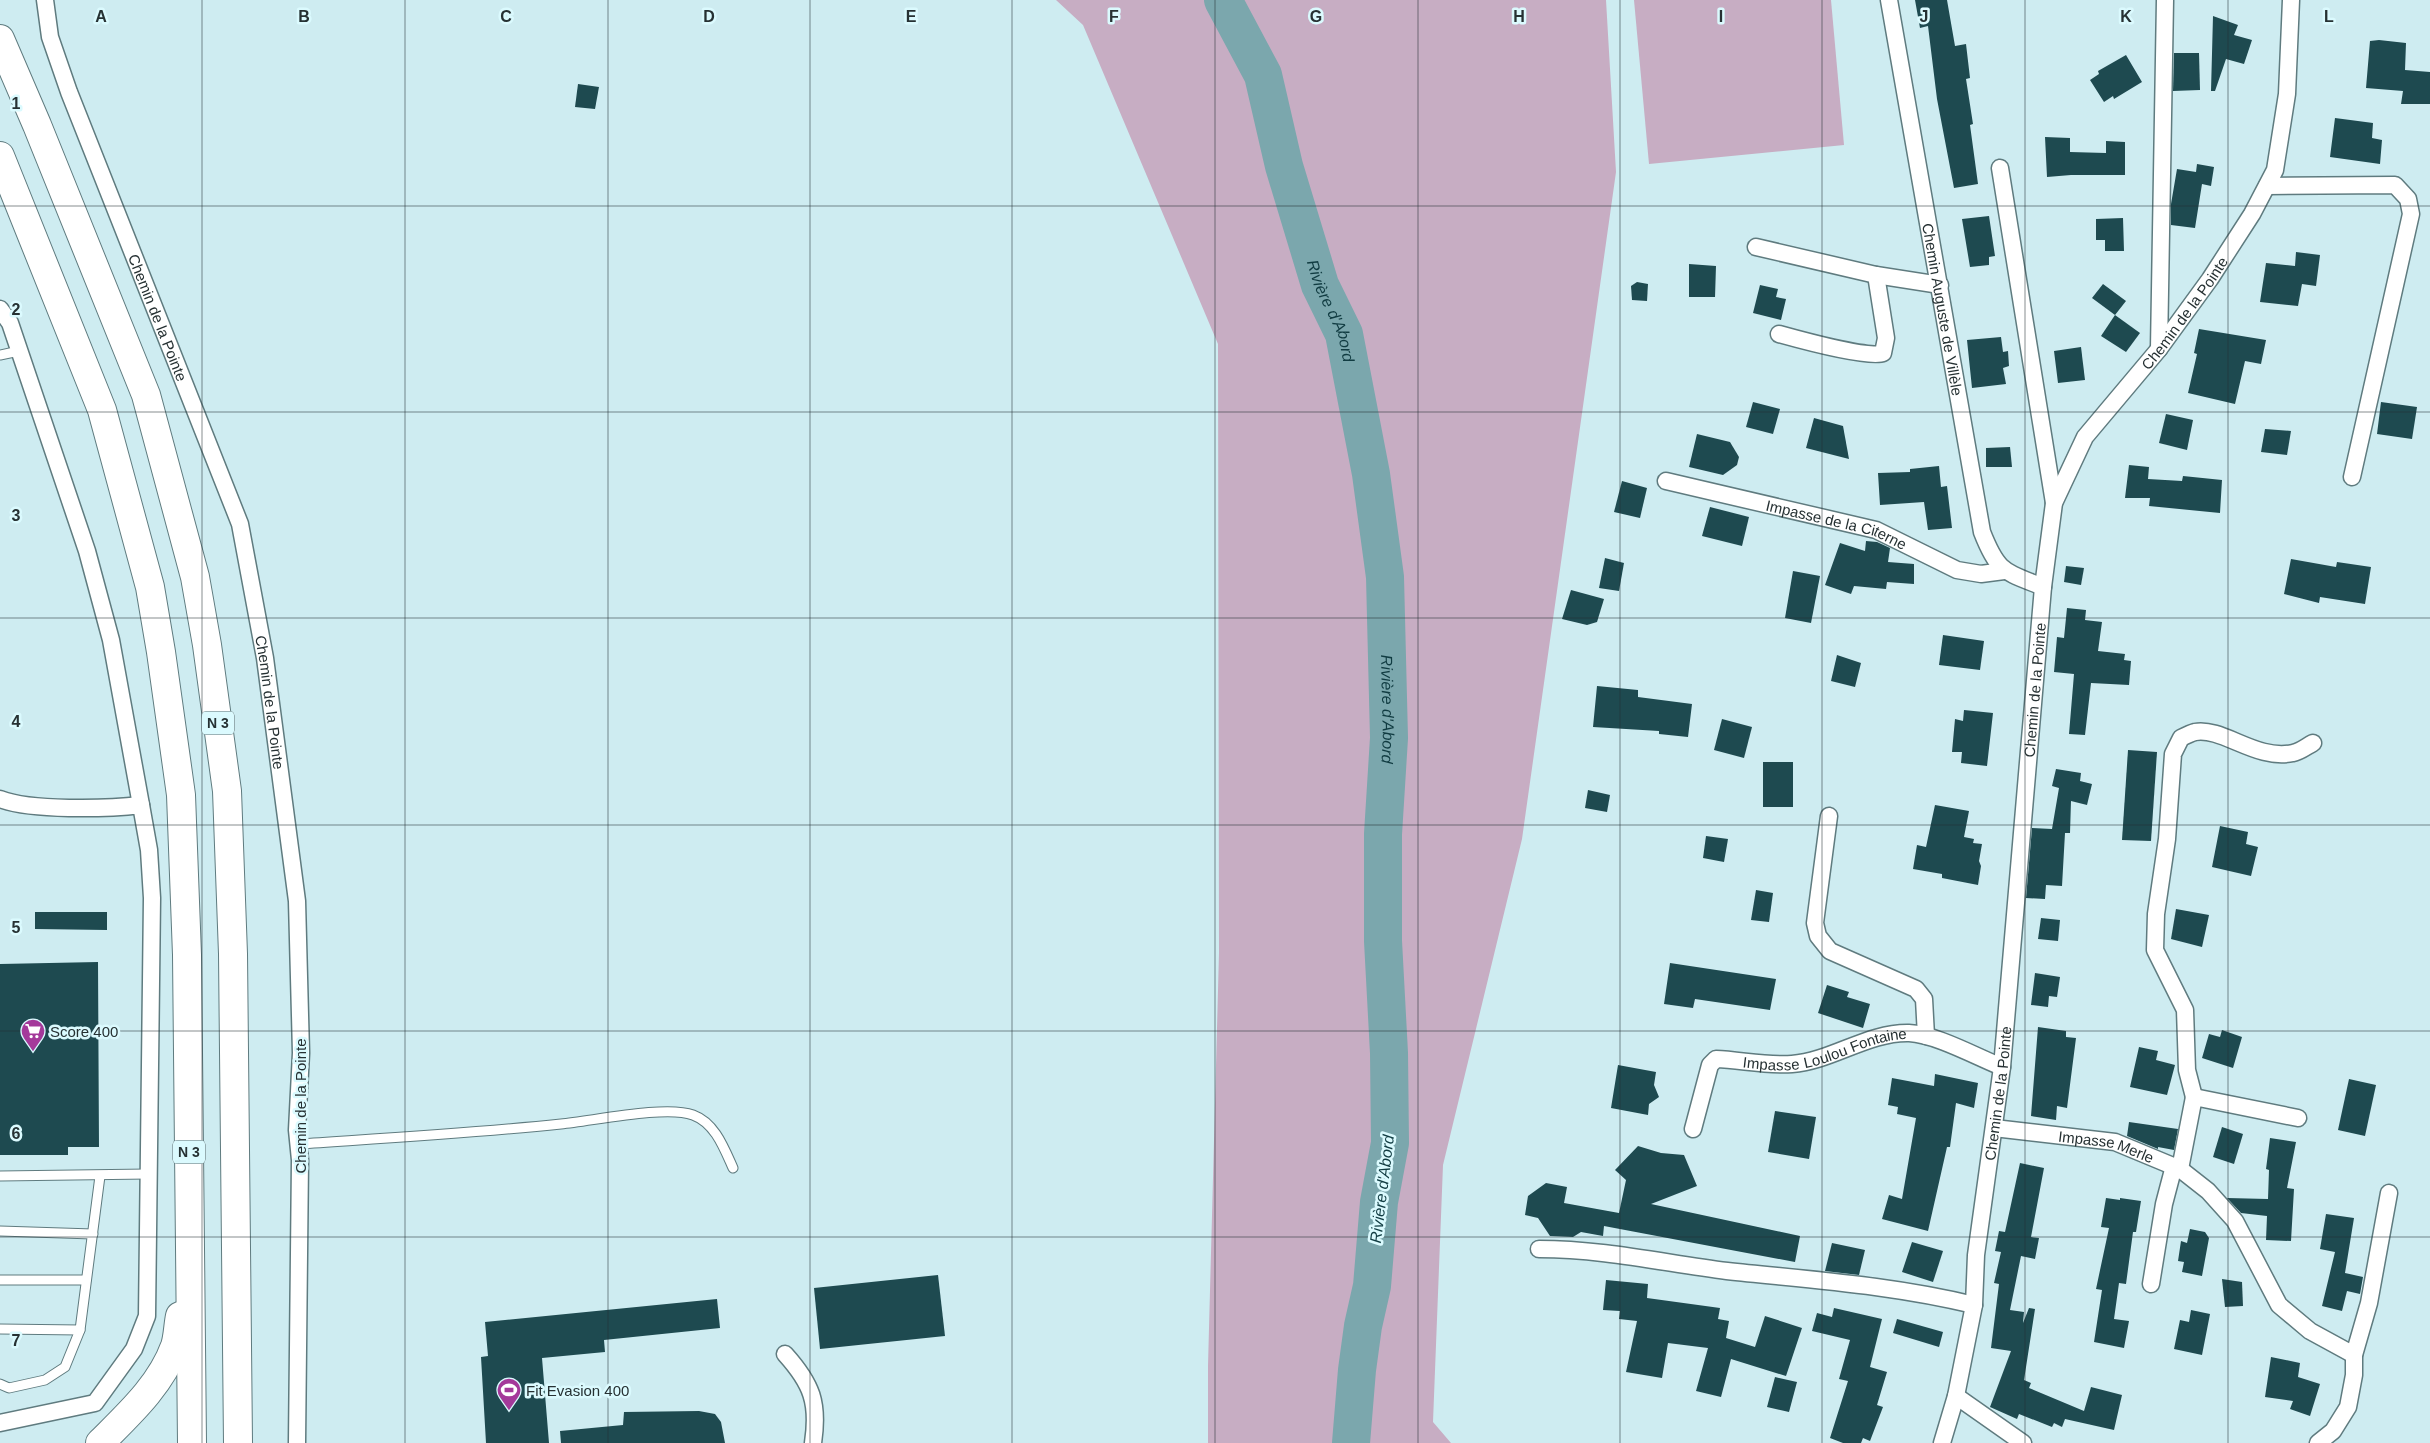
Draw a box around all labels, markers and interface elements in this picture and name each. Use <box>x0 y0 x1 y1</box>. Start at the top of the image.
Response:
text: A <box>95 8 107 25</box>
text: B <box>298 8 310 25</box>
text: C <box>500 8 512 25</box>
text: D <box>703 8 715 25</box>
text: E <box>906 8 917 25</box>
text: F <box>1109 8 1119 25</box>
text: G <box>1310 8 1322 25</box>
text: H <box>1513 8 1525 25</box>
text: I <box>1719 8 1723 25</box>
text: J <box>1920 8 1928 25</box>
text: K <box>2120 8 2132 25</box>
text: L <box>2324 8 2334 25</box>
text: 1 <box>12 95 21 112</box>
street label: Chemin Auguste de Villèle <box>1920 222 1967 397</box>
street label: Chemin de la Pointe <box>125 251 191 383</box>
street label: Chemin de la Pointe <box>2137 253 2231 373</box>
water label: Rivière d'Abord <box>1304 257 1358 364</box>
text: 2 <box>12 301 21 318</box>
street label: Impasse de la Citerne <box>1764 496 1910 552</box>
text: 3 <box>12 507 21 524</box>
street label: Chemin de la Pointe <box>2020 622 2048 758</box>
street label: Chemin de la Pointe <box>252 634 288 770</box>
water label: Rivière d'Abord <box>1378 654 1398 765</box>
road number: N 3 <box>202 711 234 734</box>
text: 4 <box>12 713 21 730</box>
text: 5 <box>12 919 21 936</box>
supermarket icon: Score 400 <box>20 1018 46 1052</box>
place label: Score 400 <box>50 1023 118 1040</box>
street label: Impasse Loulou Fontaine <box>1742 1024 1907 1073</box>
street label: Chemin de la Pointe <box>1981 1025 2014 1161</box>
street label: Chemin de la Pointe <box>292 1038 309 1174</box>
text: 6 <box>12 1125 21 1142</box>
street label: Impasse Merle <box>2057 1127 2156 1166</box>
water label: Rivière d'Abord <box>1367 1133 1397 1244</box>
road number: N 3 <box>173 1140 205 1164</box>
text: 7 <box>12 1332 21 1349</box>
sports icon: Fit Evasion 400 <box>496 1377 522 1411</box>
place label: Fit Evasion 400 <box>526 1382 629 1399</box>

